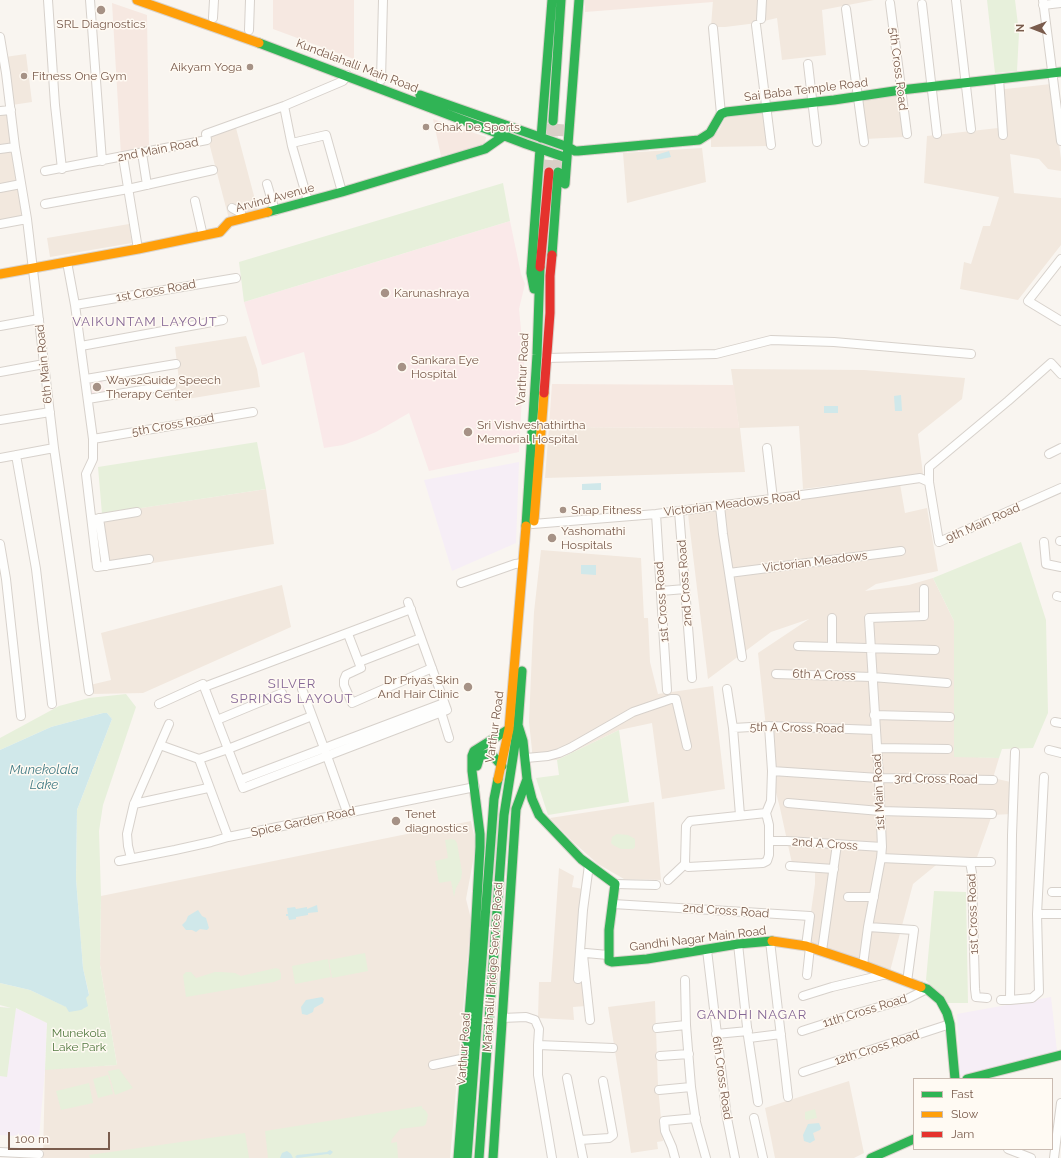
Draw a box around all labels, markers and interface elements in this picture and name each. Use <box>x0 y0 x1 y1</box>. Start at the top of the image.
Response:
marker: SRL Diagnostics <box>95 4 107 16</box>
north arrow <box>1013 8 1053 48</box>
place label: SRL Diagnostics <box>56 17 146 31</box>
text: N <box>1014 24 1027 32</box>
street label: 5th Cross Road <box>886 27 910 111</box>
street label: Kundalahalli Main Road <box>294 36 420 96</box>
place label: Aikyam Yoga <box>170 60 242 74</box>
marker: Aikyam Yoga <box>245 62 255 72</box>
place label: Fitness One Gym <box>32 69 126 83</box>
marker: Fitness One Gym <box>19 71 29 81</box>
street label: Sai Baba Temple Road <box>743 75 869 105</box>
place label: Chak De Sports <box>434 120 520 134</box>
marker: Chak De Sports <box>421 122 431 132</box>
street label: 2nd Main Road <box>116 135 200 165</box>
street label: Arvind Avenue <box>234 181 316 215</box>
street label: 1st Cross Road <box>115 277 197 305</box>
place label: Karunashraya <box>394 286 469 300</box>
marker: Karunashraya <box>379 287 391 299</box>
district label: VAIKUNTAM LAYOUT <box>72 314 218 330</box>
street label: 6th Main Road <box>33 324 55 404</box>
street label: Varthur Road <box>514 332 532 406</box>
place label: Sankara Eye Hospital <box>411 353 479 381</box>
marker: Sankara Eye Hospital <box>396 361 408 373</box>
place label: Ways2Guide Speech Therapy Center <box>106 373 221 401</box>
marker: Ways2Guide Speech Therapy Center <box>91 381 103 393</box>
street label: 5th Cross Road <box>131 411 215 439</box>
place label: Sri Vishveshathirtha Memorial Hospital <box>477 418 585 446</box>
marker: Sri Vishveshathirtha Memorial Hospital <box>462 426 474 438</box>
street label: Victorian Meadows Road <box>663 488 801 520</box>
street label: 9th Main Road <box>944 500 1022 546</box>
place label: Snap Fitness <box>571 503 642 517</box>
marker: Snap Fitness <box>558 505 568 515</box>
place label: Yashomathi Hospitals <box>561 524 625 552</box>
marker: Yashomathi Hospitals <box>546 532 558 544</box>
street label: 2nd Cross Road <box>675 539 695 627</box>
street label: Victorian Meadows <box>762 548 868 576</box>
street label: 1st Cross Road <box>652 561 672 643</box>
street label: 6th A Cross <box>792 667 856 683</box>
place label: Dr Priyas Skin And Hair Clinic <box>378 673 459 701</box>
district label: SILVER SPRINGS LAYOUT <box>231 676 353 707</box>
marker: Dr Priyas Skin And Hair Clinic <box>462 681 474 693</box>
street label: Varthur Road <box>483 690 507 764</box>
street label: 5th A Cross Road <box>750 720 844 736</box>
street label: 1st Main Road <box>870 753 888 831</box>
water label: Munekolala Lake <box>9 762 79 793</box>
street label: 3rd Cross Road <box>894 771 978 787</box>
street label: Spice Garden Road <box>249 804 357 840</box>
place label: Tenet diagnostics <box>405 807 468 835</box>
marker: Tenet diagnostics <box>390 815 402 827</box>
street label: 2nd A Cross <box>792 835 858 853</box>
street label: 1st Cross Road <box>964 873 982 955</box>
street label: Marathalli Bridge Service Road <box>480 882 506 1052</box>
street label: 2nd Cross Road <box>682 901 770 921</box>
street label: Gandhi Nagar Main Road <box>629 923 767 955</box>
street label: 11th Cross Road <box>821 991 909 1031</box>
district label: GANDHI NAGAR <box>697 1007 807 1023</box>
street label: Varthur Road <box>454 1012 474 1086</box>
park label: Munekola Lake Park <box>52 1026 106 1054</box>
street label: 12th Cross Road <box>833 1028 921 1068</box>
street label: 6th Cross Road <box>709 1035 735 1121</box>
legend <box>913 1078 1053 1150</box>
text: Fast <box>951 1087 974 1101</box>
text: Slow <box>951 1107 978 1121</box>
scale bar <box>10 1124 112 1150</box>
text: Jam <box>951 1127 974 1141</box>
text: 100 m <box>15 1132 49 1146</box>

